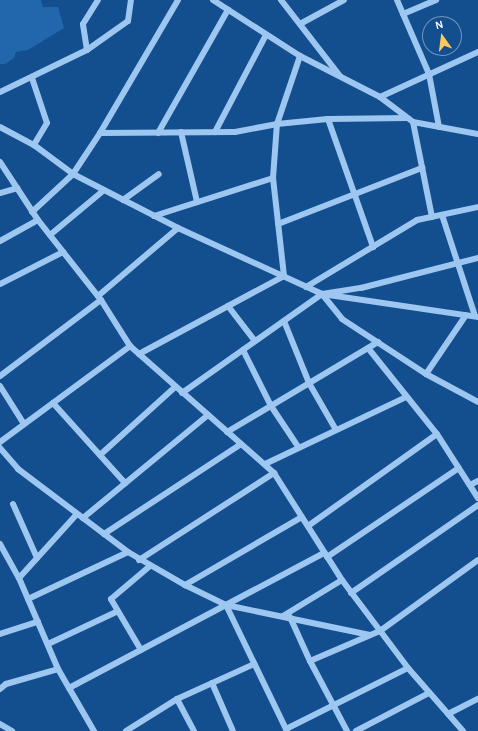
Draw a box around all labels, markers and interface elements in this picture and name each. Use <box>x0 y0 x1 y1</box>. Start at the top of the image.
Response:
north arrow <box>422 16 462 56</box>
text: N <box>434 18 445 32</box>

